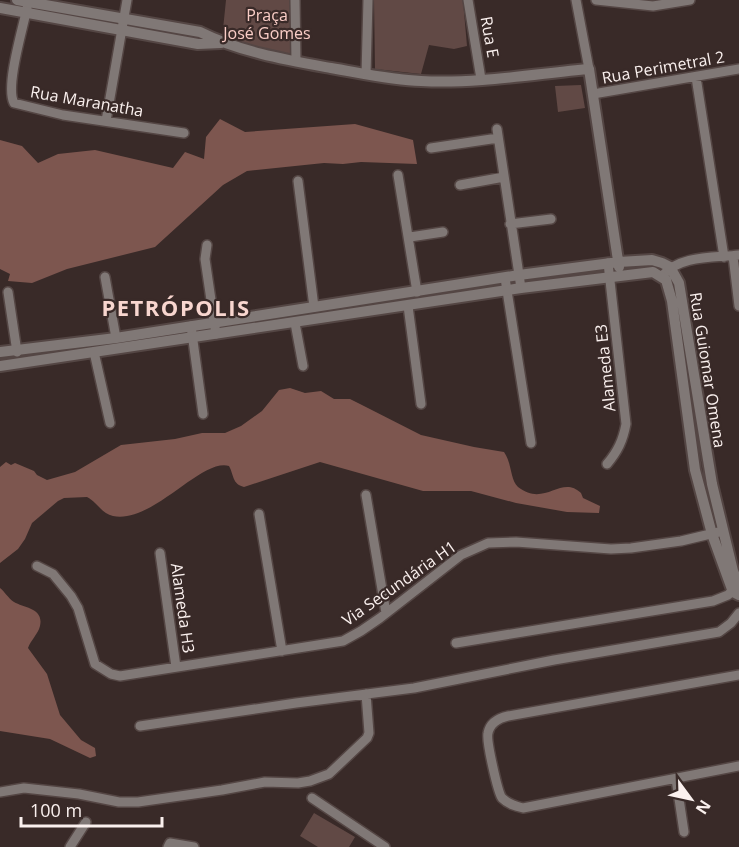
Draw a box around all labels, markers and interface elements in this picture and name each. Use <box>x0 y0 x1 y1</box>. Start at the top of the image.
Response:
park label: Praça José Gomes <box>221 4 311 44</box>
street label: Rua E <box>476 15 504 59</box>
street label: Rua Perimetral 2 <box>600 45 726 89</box>
street label: Rua Maranatha <box>29 80 145 122</box>
street label: Rua Guiomar Omena <box>685 291 731 449</box>
district label: PETRÓPOLIS <box>101 292 251 322</box>
street label: Alameda E3 <box>589 323 621 413</box>
street label: Via Secundária H1 <box>337 535 461 631</box>
street label: Alameda H3 <box>166 562 200 654</box>
north arrow <box>661 769 721 829</box>
scale bar <box>21 790 162 828</box>
text: N <box>691 796 716 819</box>
text: 100 m <box>30 798 82 822</box>

